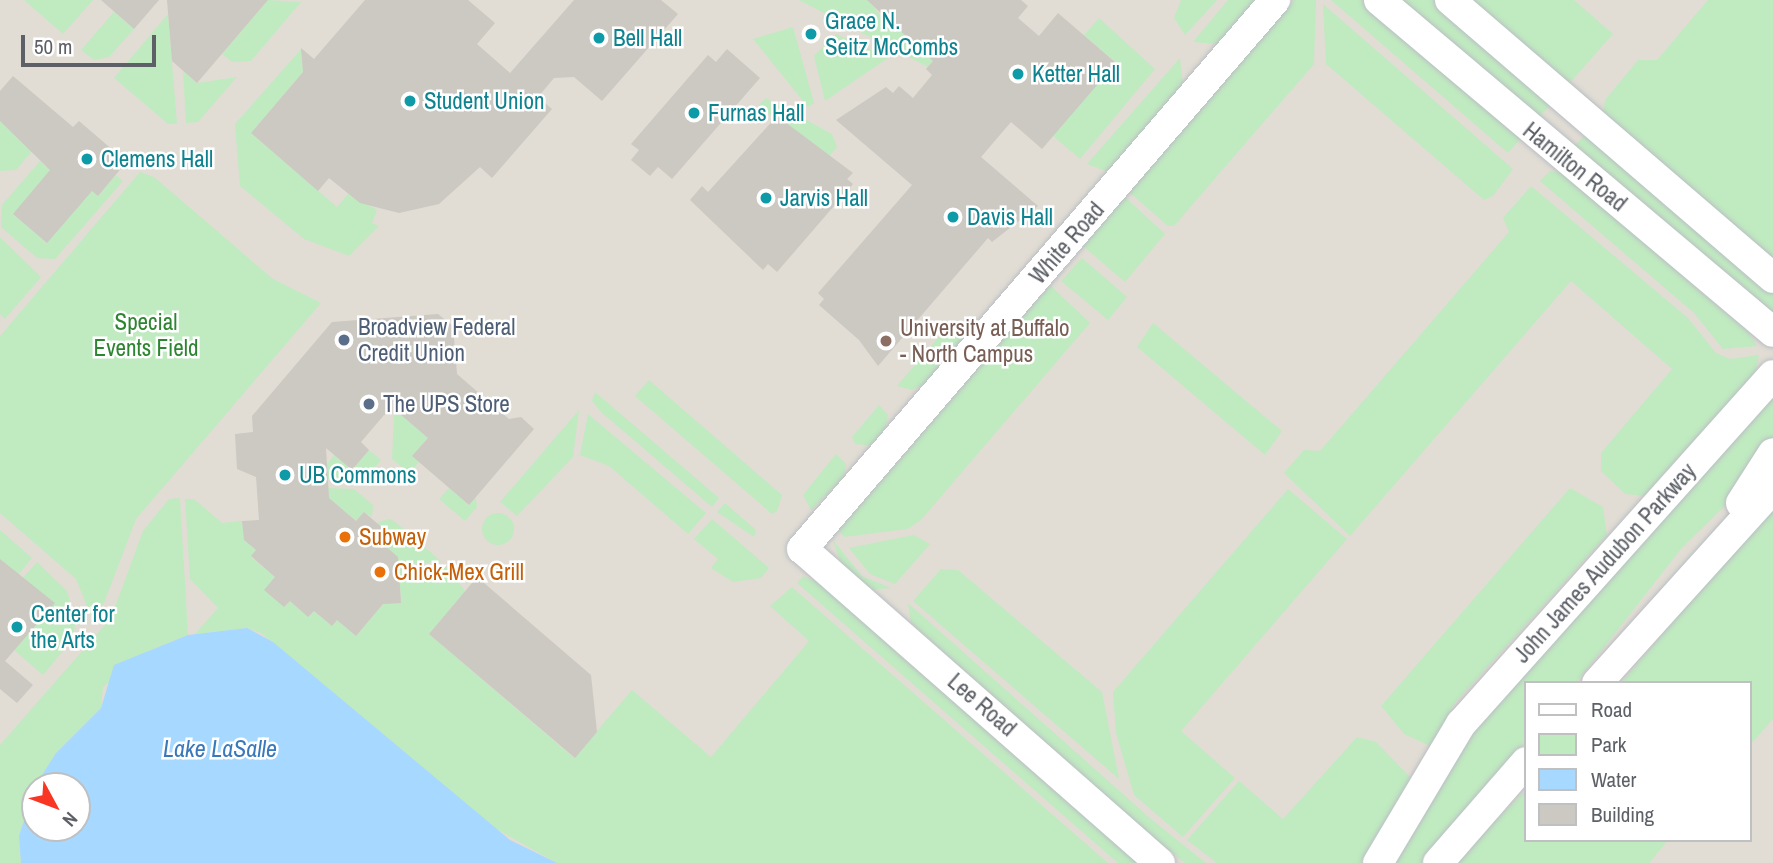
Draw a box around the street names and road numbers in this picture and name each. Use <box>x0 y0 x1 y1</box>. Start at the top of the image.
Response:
street label: Hamilton Road <box>1517 117 1633 217</box>
street label: White Road <box>1024 196 1110 290</box>
street label: John James Audubon Parkway <box>1508 457 1702 669</box>
street label: Lee Road <box>942 668 1022 742</box>

